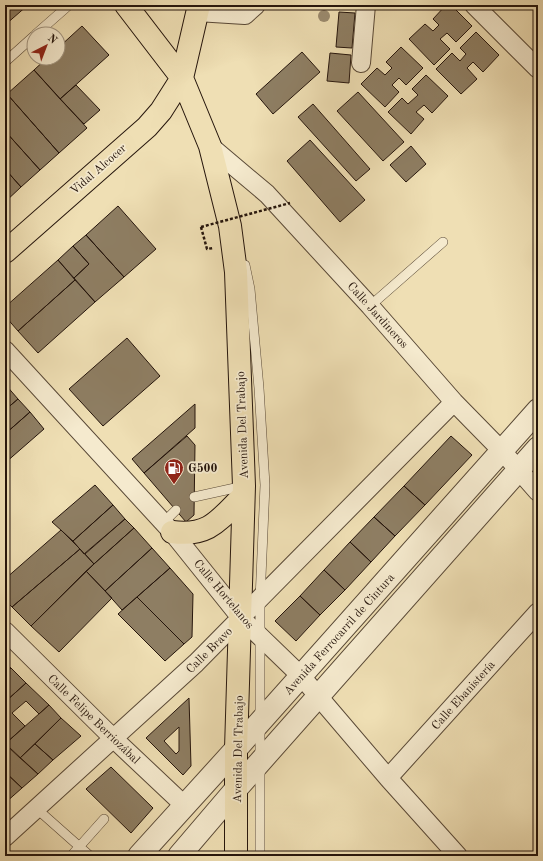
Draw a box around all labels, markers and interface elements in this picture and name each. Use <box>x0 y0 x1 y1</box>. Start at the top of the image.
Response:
north arrow <box>26 26 66 66</box>
text: N <box>45 33 59 47</box>
street label: Vidal Alcocer <box>68 142 129 197</box>
street label: Calle Jardineros <box>345 280 410 351</box>
street label: Avenida Del Trabajo <box>235 371 251 479</box>
fuel station icon: G500 <box>163 457 185 485</box>
place label: G500 <box>188 462 218 475</box>
street label: Calle Hortelanos <box>191 558 256 632</box>
street label: Avenida Ferrocarril de Cintura <box>282 572 397 698</box>
street label: Calle Bravo <box>184 625 235 676</box>
street label: Calle Ebanistería <box>430 659 498 733</box>
street label: Calle Felipe Berriozábal <box>45 673 142 767</box>
street label: Avenida Del Trabajo <box>232 695 246 803</box>

